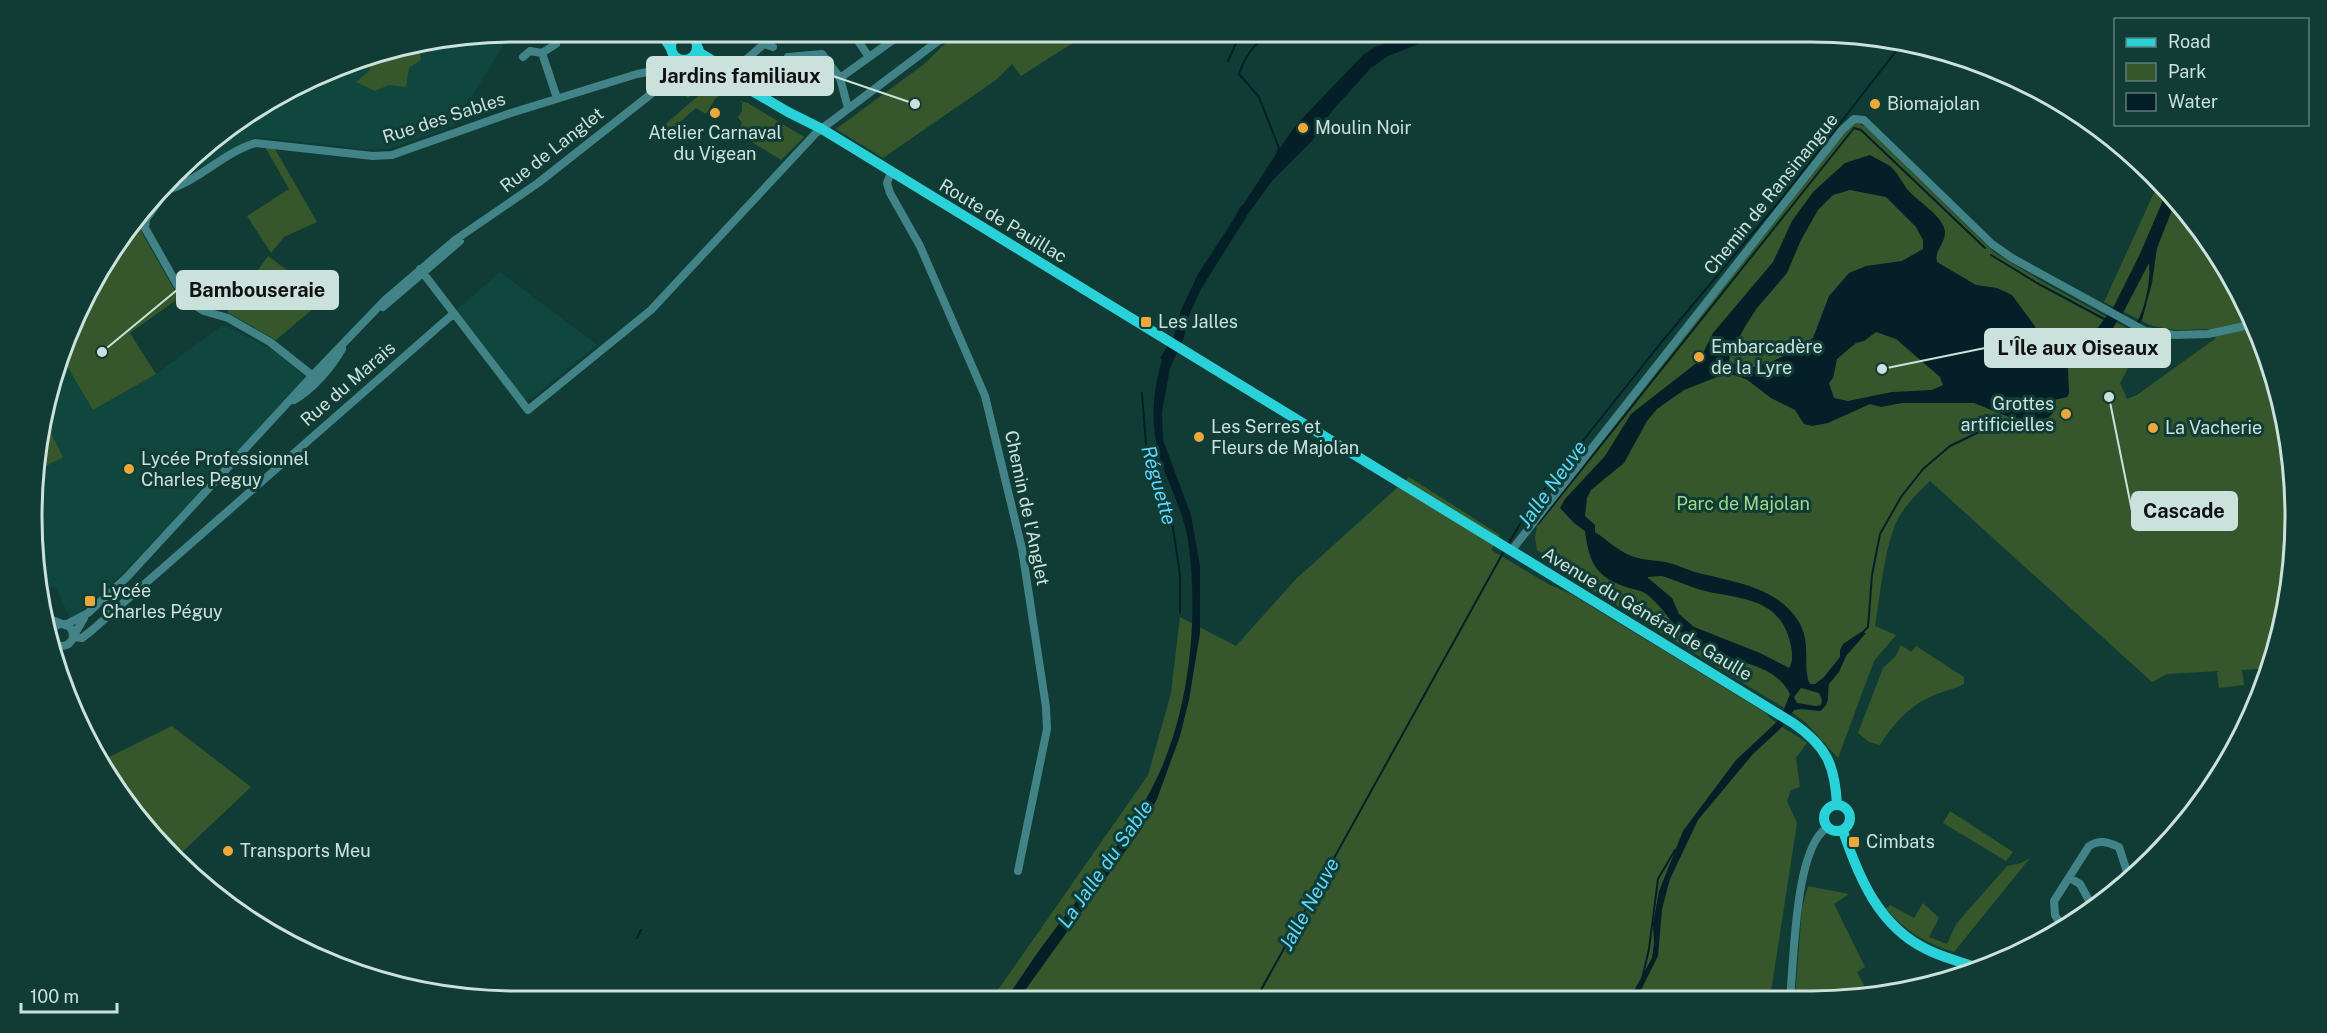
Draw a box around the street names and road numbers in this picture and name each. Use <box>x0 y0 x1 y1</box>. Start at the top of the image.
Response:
street label: Rue des Sables <box>380 88 508 147</box>
street label: Rue de Langlet <box>496 103 608 196</box>
street label: Chemin de Ransinangue <box>1699 109 1842 278</box>
street label: Route de Pauillac <box>936 174 1071 267</box>
street label: Rue du Marais <box>296 337 399 430</box>
street label: Chemin de l'Anglet <box>1001 428 1054 587</box>
street label: Avenue du Général de Gaulle <box>1539 543 1756 685</box>

